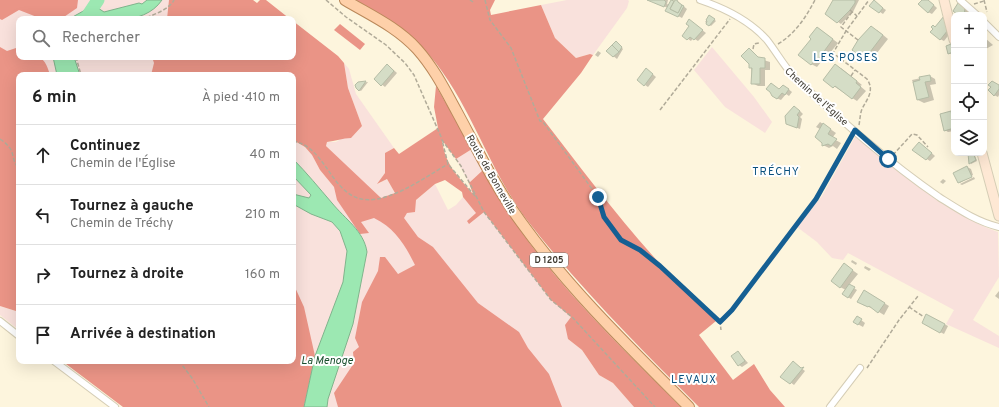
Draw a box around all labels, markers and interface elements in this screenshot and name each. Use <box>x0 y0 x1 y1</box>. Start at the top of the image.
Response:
map controls <box>951 12 987 156</box>
button: + <box>951 12 987 48</box>
search box <box>16 16 296 60</box>
icon: search <box>30 27 52 49</box>
text: Rechercher <box>62 29 140 48</box>
button: − <box>951 48 987 84</box>
district label: LES POSES <box>813 51 879 65</box>
street label: Chemin de l'Église <box>781 65 851 129</box>
button: locate <box>951 84 987 120</box>
text: 6 min <box>32 87 76 109</box>
text: À pied · 410 m <box>202 90 280 106</box>
button: layers <box>951 120 987 156</box>
street label: Route de Bonneville <box>463 133 519 217</box>
text: Continuez <box>70 137 140 156</box>
icon: ahead <box>32 144 54 166</box>
text: 40 m <box>250 147 280 163</box>
route start <box>879 150 897 168</box>
text: Chemin de l'Église <box>70 156 176 172</box>
district label: TRÉCHY <box>752 164 800 179</box>
route end <box>589 188 607 206</box>
text: Tournez à gauche <box>70 197 194 216</box>
icon: left <box>32 204 54 226</box>
text: 210 m <box>245 207 280 223</box>
text: Chemin de Tréchy <box>70 216 173 232</box>
road number: D 1205 <box>530 253 568 267</box>
icon: right <box>32 264 54 286</box>
text: Tournez à droite <box>70 265 184 284</box>
text: 160 m <box>245 267 280 283</box>
icon: arrive <box>32 324 54 346</box>
text: Arrivée à destination <box>70 325 216 344</box>
water label: La Menoge <box>301 354 353 368</box>
district label: LEVAUX <box>671 373 717 387</box>

